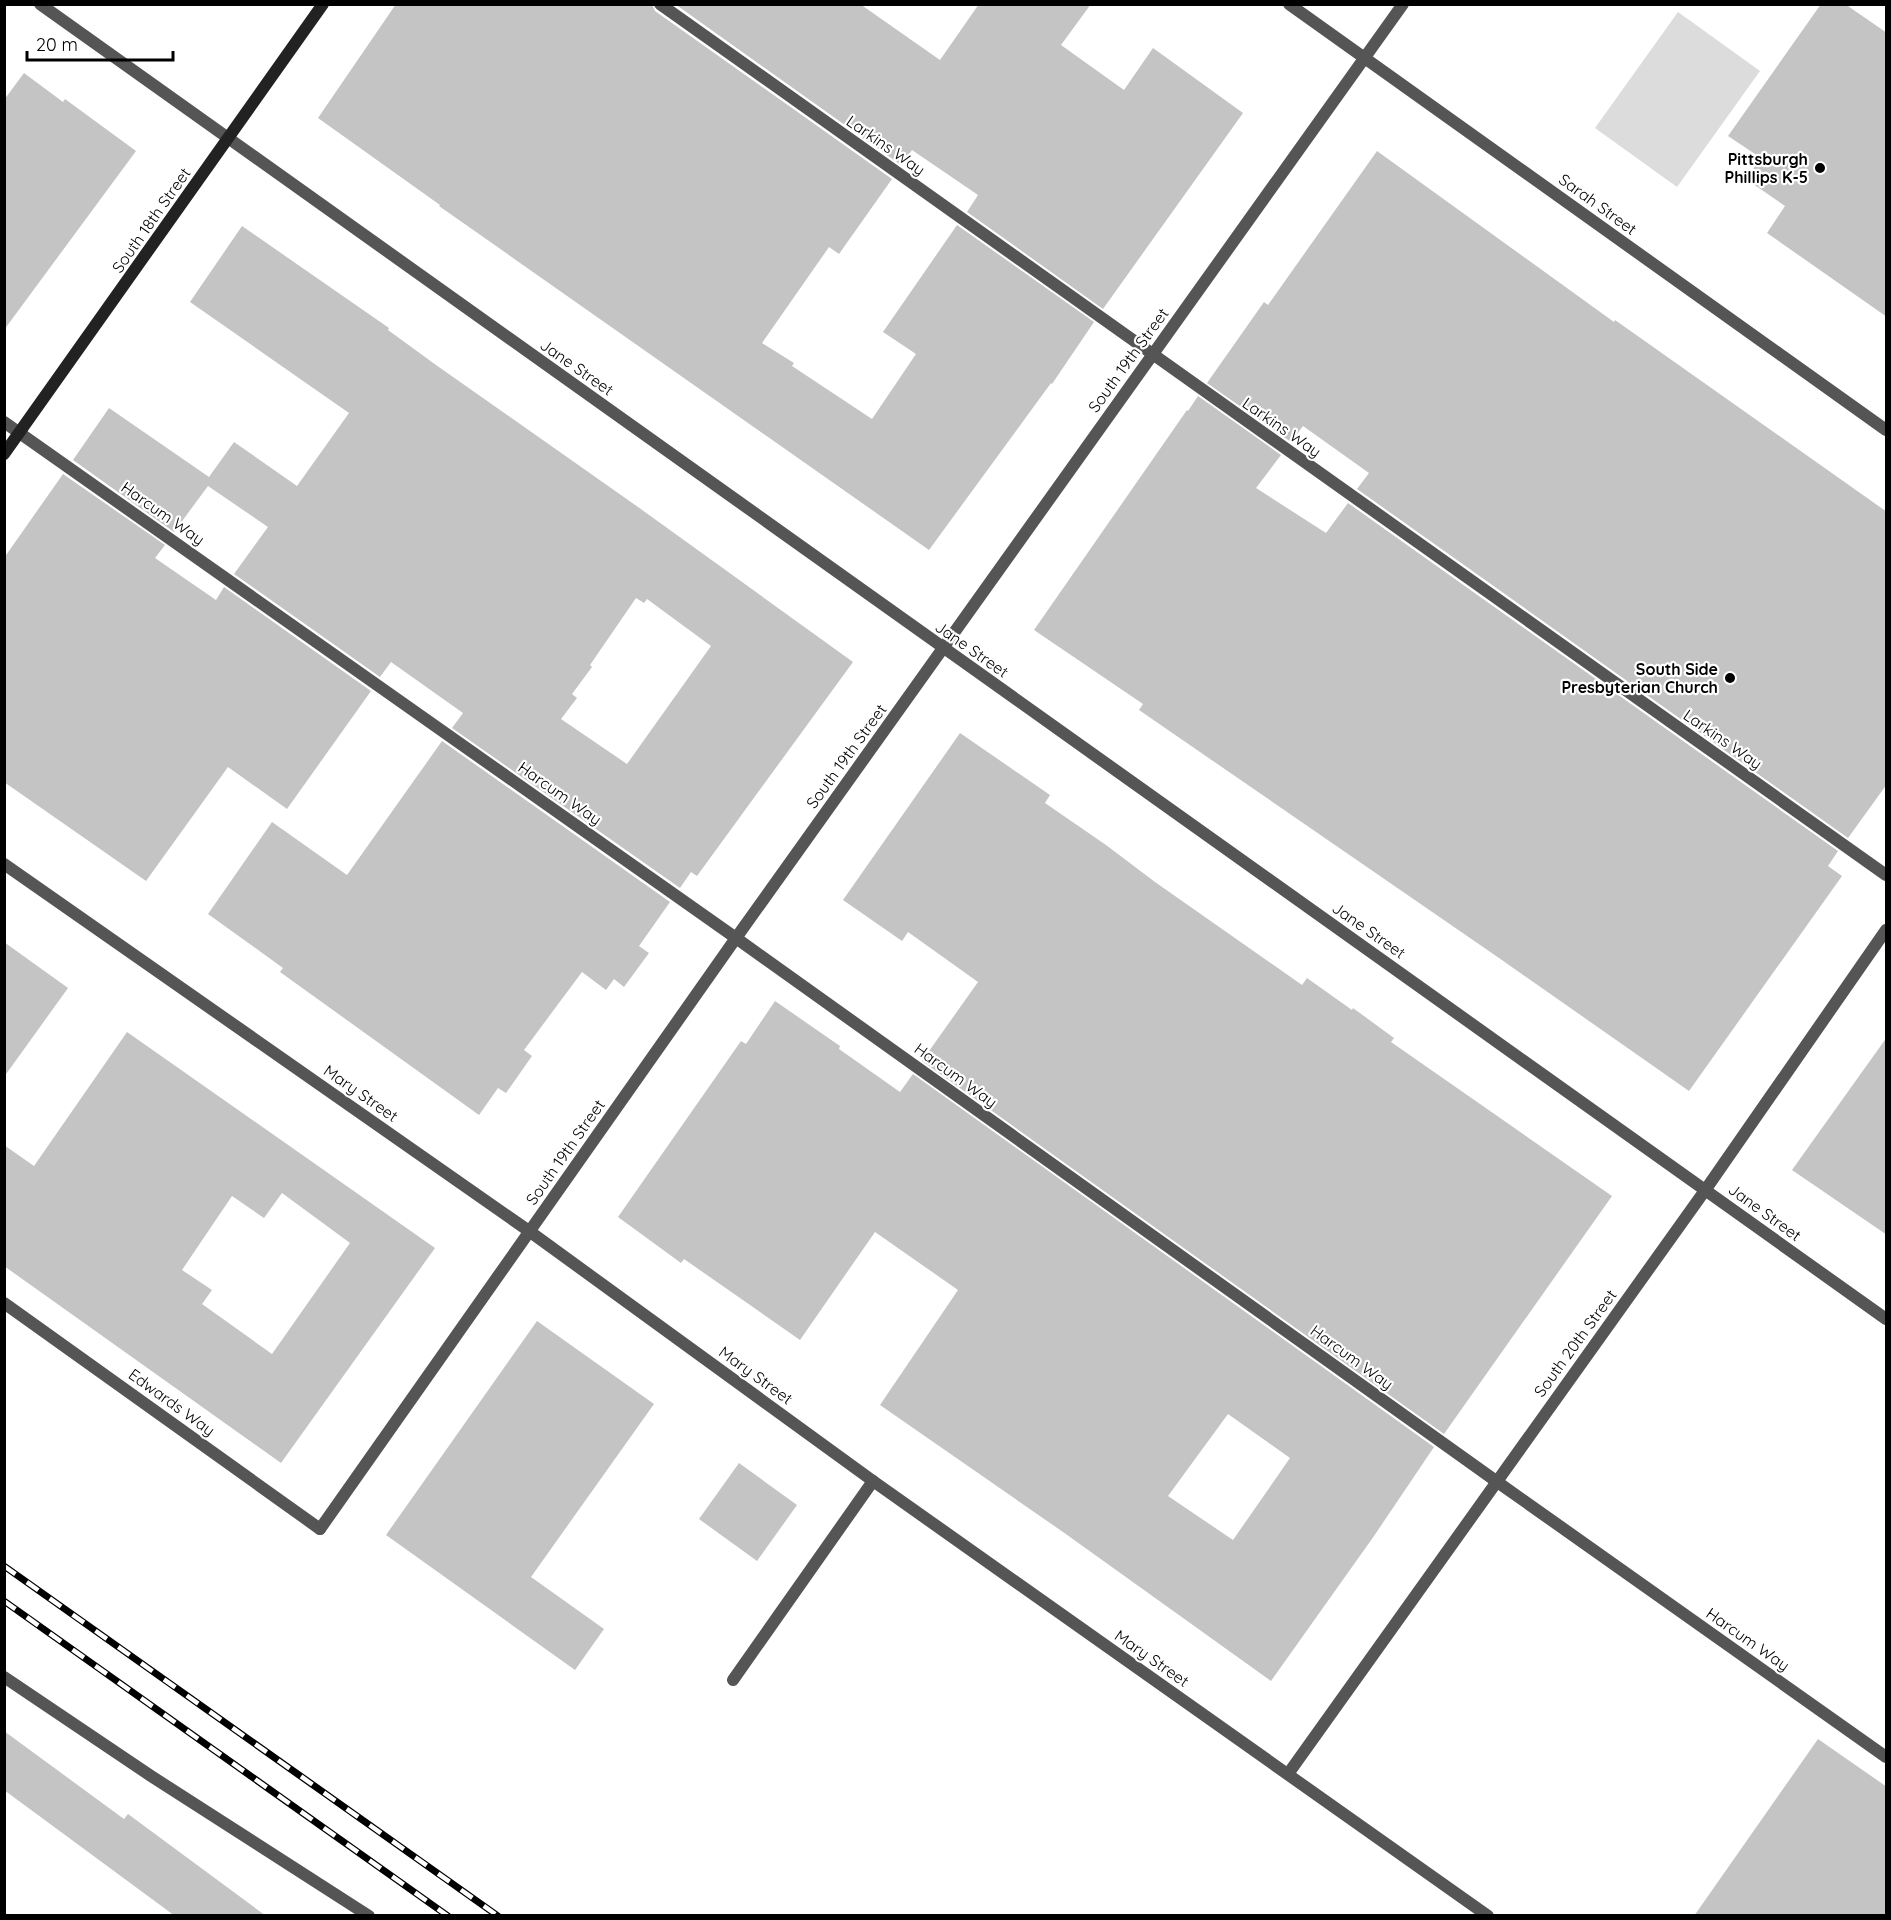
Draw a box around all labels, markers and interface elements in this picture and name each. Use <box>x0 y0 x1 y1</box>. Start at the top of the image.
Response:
scale bar <box>27 24 172 62</box>
text: 20 m <box>36 33 78 56</box>
street label: Larkins Way <box>843 111 929 179</box>
place label: Pittsburgh Phillips K-5 <box>1725 149 1808 187</box>
marker: Pittsburgh Phillips K-5 <box>1813 161 1827 175</box>
street label: South 18th Street <box>107 164 195 276</box>
street label: Sarah Street <box>1555 169 1641 239</box>
street label: South 19th Street <box>1083 304 1173 416</box>
street label: Jane Street <box>536 334 618 400</box>
street label: Larkins Way <box>1239 393 1325 461</box>
street label: Harcum Way <box>117 477 209 549</box>
street label: Jane Street <box>931 616 1013 682</box>
place label: South Side Presbyterian Church <box>1561 659 1718 697</box>
marker: South Side Presbyterian Church <box>1723 671 1737 685</box>
street label: South 19th Street <box>801 700 891 812</box>
street label: Larkins Way <box>1680 705 1766 773</box>
street label: Harcum Way <box>514 757 606 829</box>
street label: Jane Street <box>1328 897 1410 963</box>
street label: Harcum Way <box>911 1038 1001 1112</box>
street label: Mary Street <box>320 1060 402 1126</box>
street label: South 19th Street <box>521 1095 609 1209</box>
street label: Jane Street <box>1725 1179 1805 1245</box>
street label: South 20th Street <box>1529 1285 1621 1401</box>
street label: Harcum Way <box>1307 1320 1397 1394</box>
street label: Mary Street <box>715 1342 797 1408</box>
street label: Edwards Way <box>125 1364 219 1440</box>
street label: Harcum Way <box>1702 1603 1794 1675</box>
street label: Mary Street <box>1111 1625 1193 1691</box>

